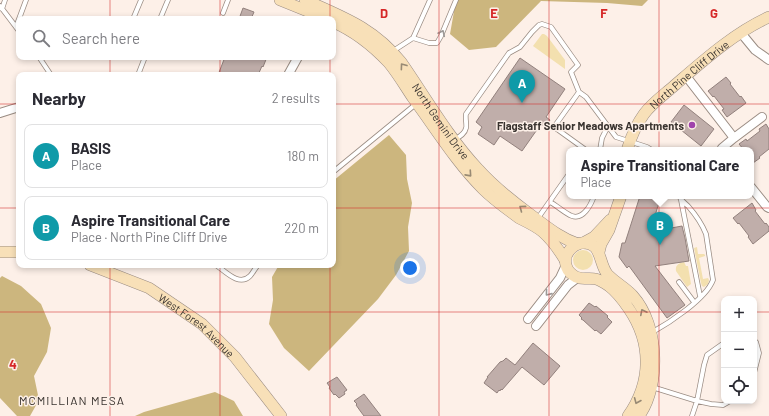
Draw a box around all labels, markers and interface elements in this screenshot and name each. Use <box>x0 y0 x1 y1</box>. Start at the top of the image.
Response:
text: D <box>380 5 388 21</box>
text: E <box>490 5 498 21</box>
text: F <box>600 5 608 21</box>
text: G <box>710 5 718 21</box>
search box <box>16 16 336 60</box>
icon: search <box>30 27 52 49</box>
text: Search here <box>62 29 140 47</box>
one-way arrow <box>437 30 445 37</box>
street label: North Pine Cliff Drive <box>646 37 731 111</box>
one-way arrow <box>401 64 408 71</box>
pin: A <box>509 70 535 103</box>
street label: North Gemini Drive <box>410 80 473 162</box>
text: Nearby <box>32 88 86 108</box>
text: 2 results <box>272 90 320 106</box>
place label: Flagstaff Senior Meadows Apartments <box>497 119 684 132</box>
marker: Flagstaff Senior Meadows Apartments <box>687 120 697 130</box>
text: BASIS <box>71 139 111 157</box>
popup <box>566 147 754 199</box>
text: A <box>42 148 50 164</box>
text: 180 m <box>287 148 319 164</box>
text: Aspire Transitional Care <box>580 156 740 174</box>
text: Place <box>71 157 102 173</box>
one-way arrow <box>464 169 472 177</box>
text: Place <box>580 174 611 190</box>
one-way arrow <box>519 205 526 213</box>
text: Aspire Transitional Care <box>71 211 230 229</box>
pin: B <box>647 212 673 245</box>
text: B <box>42 220 50 236</box>
text: 220 m <box>284 220 319 236</box>
text: Place · North Pine Cliff Drive <box>71 229 228 245</box>
your location <box>400 258 420 278</box>
one-way arrow <box>546 288 553 295</box>
street label: West Forest Avenue <box>156 290 238 360</box>
map controls <box>721 296 757 404</box>
button: + <box>721 296 757 332</box>
one-way arrow <box>640 308 648 316</box>
button: − <box>721 332 757 368</box>
text: 4 <box>9 356 17 372</box>
button: locate <box>721 368 757 404</box>
district label: MCMILLIAN MESA <box>19 393 125 407</box>
one-way arrow <box>634 396 642 404</box>

